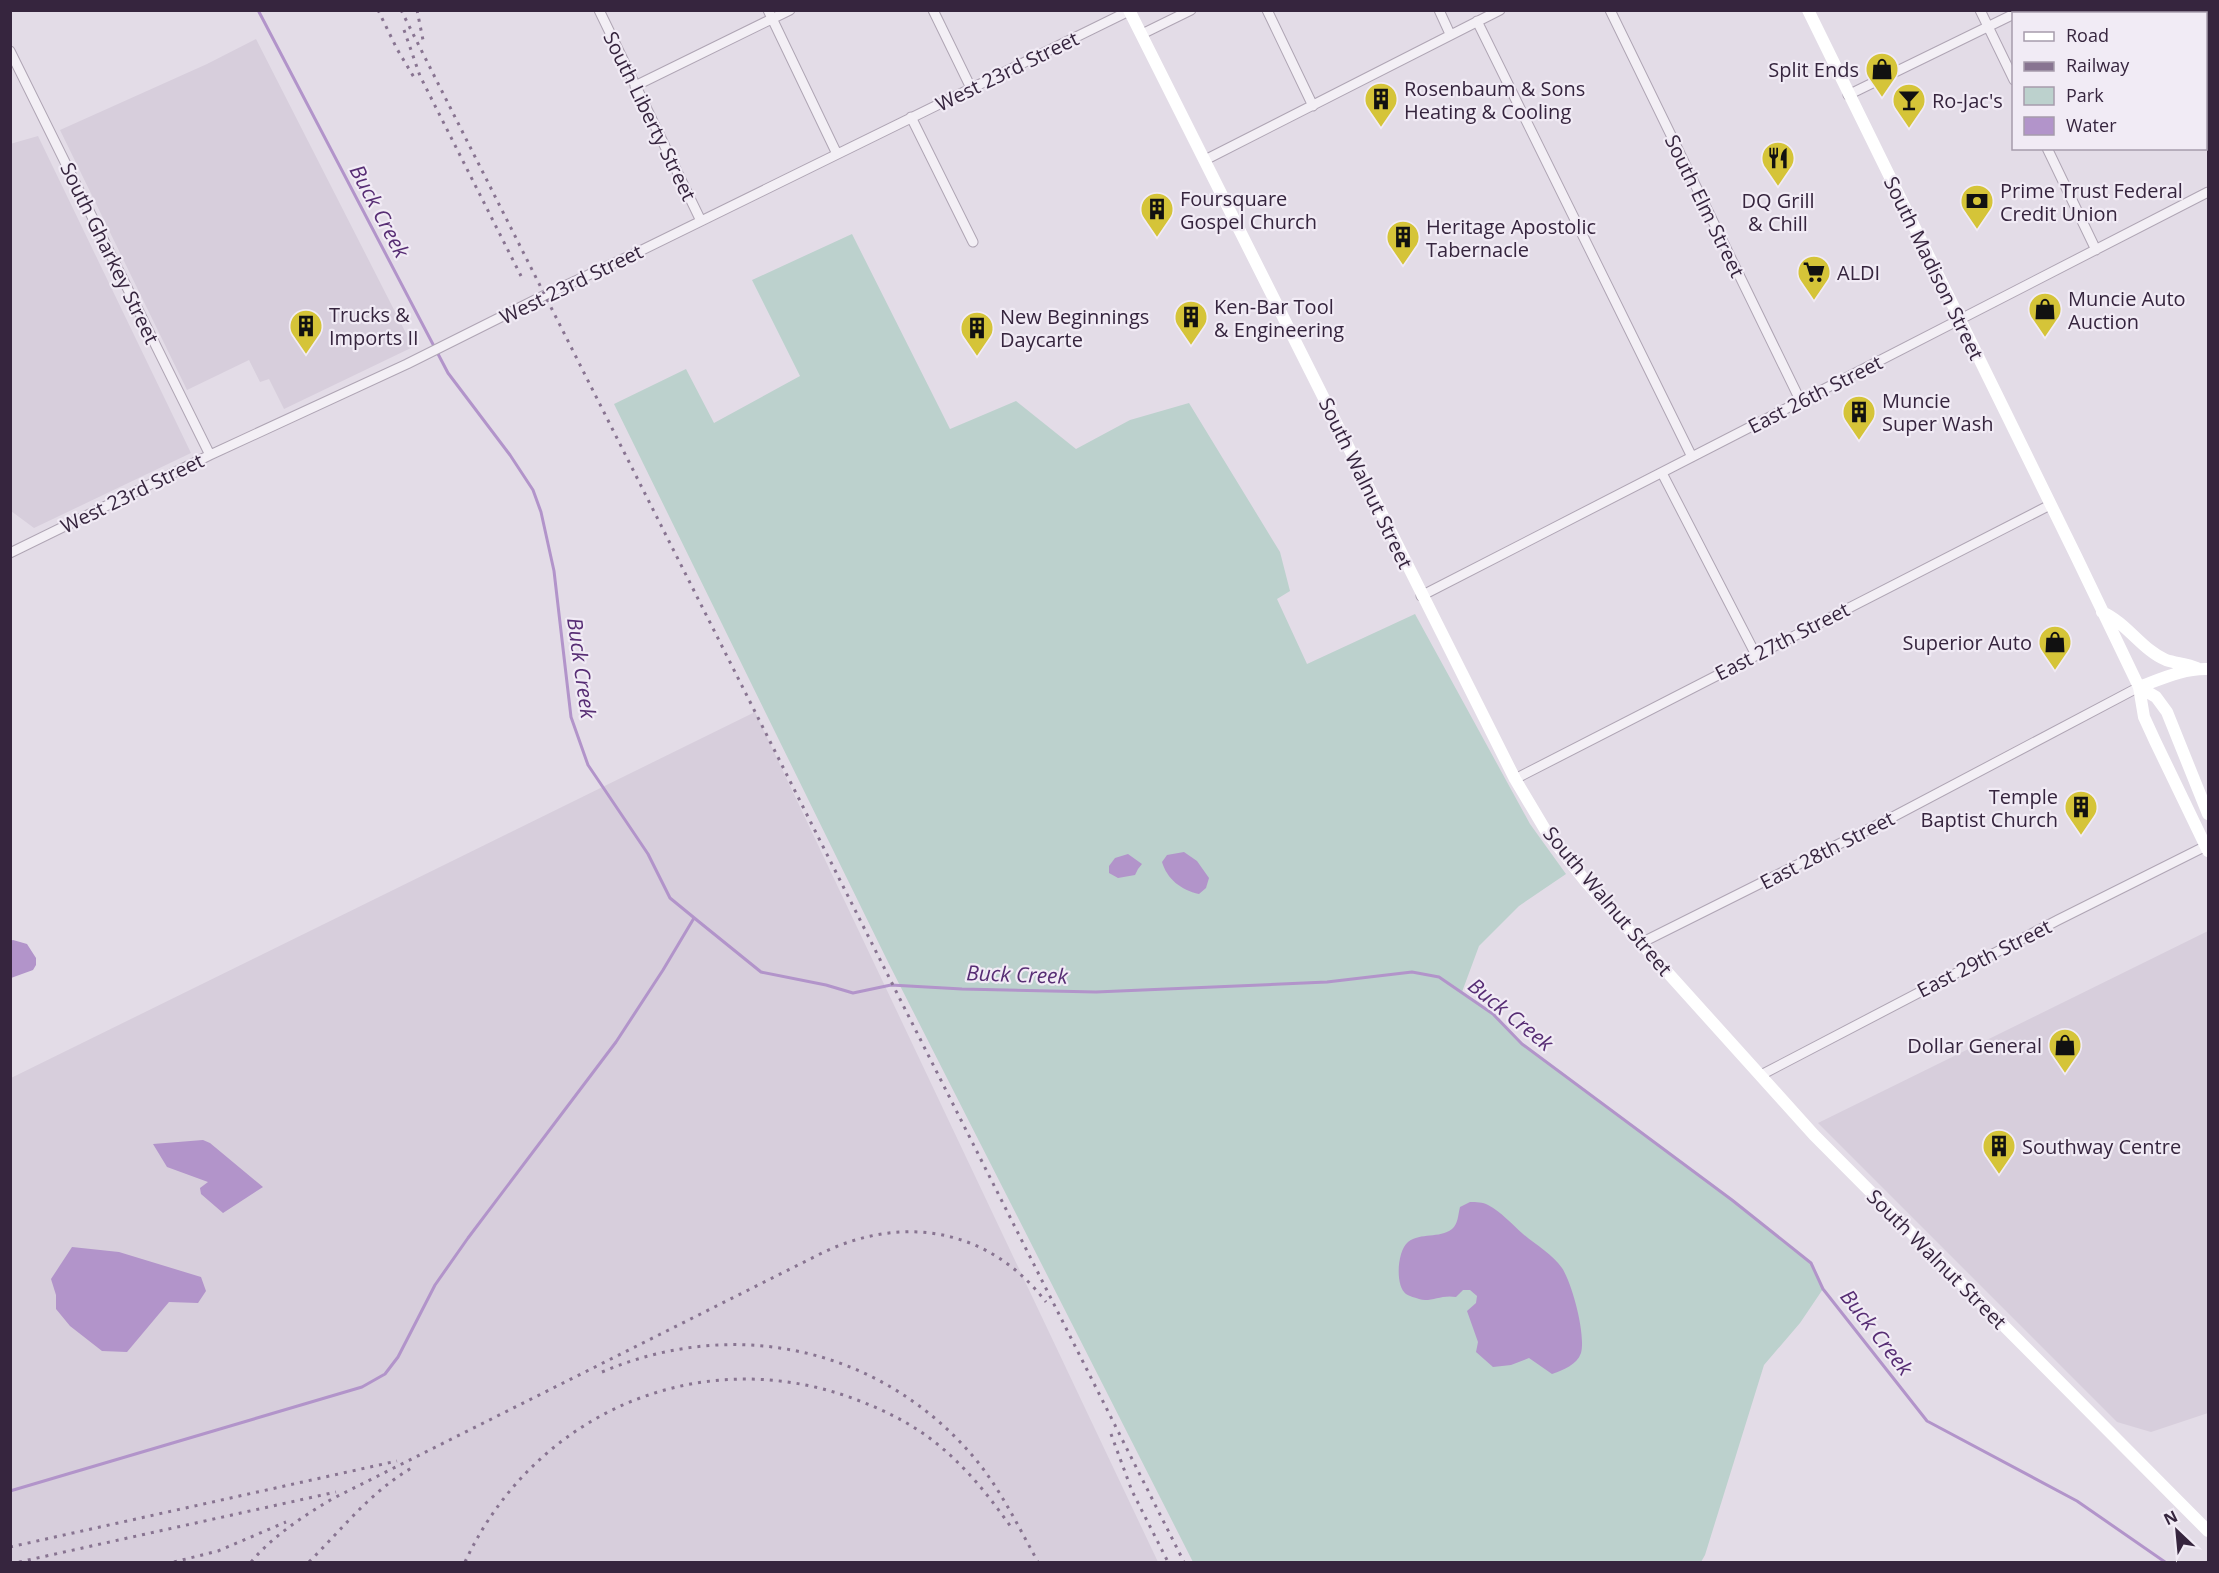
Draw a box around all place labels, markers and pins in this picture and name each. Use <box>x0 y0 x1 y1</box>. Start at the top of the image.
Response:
shop icon: Split Ends <box>1864 51 1900 98</box>
place label: Split Ends <box>1768 56 1859 83</box>
place label: Rosenbaum & Sons Heating & Cooling <box>1404 75 1585 125</box>
building icon: Rosenbaum & Sons Heating & Cooling <box>1363 81 1399 128</box>
bar icon: Ro-Jac's <box>1891 82 1927 129</box>
place label: Ro-Jac's <box>1932 87 2003 114</box>
restaurant icon: DQ Grill & Chill <box>1760 140 1796 187</box>
place label: Prime Trust Federal Credit Union <box>2000 177 2183 227</box>
bank icon: Prime Trust Federal Credit Union <box>1959 183 1995 230</box>
place label: Foursquare Gospel Church <box>1180 185 1317 235</box>
place label: DQ Grill & Chill <box>1741 187 1815 237</box>
building icon: Foursquare Gospel Church <box>1139 191 1175 238</box>
place label: Heritage Apostolic Tabernacle <box>1426 213 1596 263</box>
building icon: Heritage Apostolic Tabernacle <box>1385 219 1421 266</box>
supermarket icon: ALDI <box>1796 254 1832 301</box>
place label: ALDI <box>1837 259 1880 286</box>
place label: Muncie Auto Auction <box>2068 285 2186 335</box>
shop icon: Muncie Auto Auction <box>2027 291 2063 338</box>
place label: Ken-Bar Tool & Engineering <box>1214 293 1344 343</box>
building icon: Ken-Bar Tool & Engineering <box>1173 299 1209 346</box>
place label: Trucks & Imports II <box>329 301 419 351</box>
place label: New Beginnings Daycarte <box>1000 303 1149 353</box>
building icon: Trucks & Imports II <box>288 308 324 355</box>
building icon: New Beginnings Daycarte <box>959 310 995 357</box>
place label: Muncie Super Wash <box>1882 387 1993 437</box>
building icon: Muncie Super Wash <box>1841 394 1877 441</box>
shop icon: Superior Auto <box>2037 624 2073 671</box>
place label: Superior Auto <box>1903 629 2032 656</box>
place label: Temple Baptist Church <box>1921 783 2058 833</box>
building icon: Temple Baptist Church <box>2063 789 2099 836</box>
shop icon: Dollar General <box>2047 1027 2083 1074</box>
place label: Dollar General <box>1907 1032 2042 1059</box>
building icon: Southway Centre <box>1981 1128 2017 1175</box>
place label: Southway Centre <box>2022 1133 2181 1160</box>

